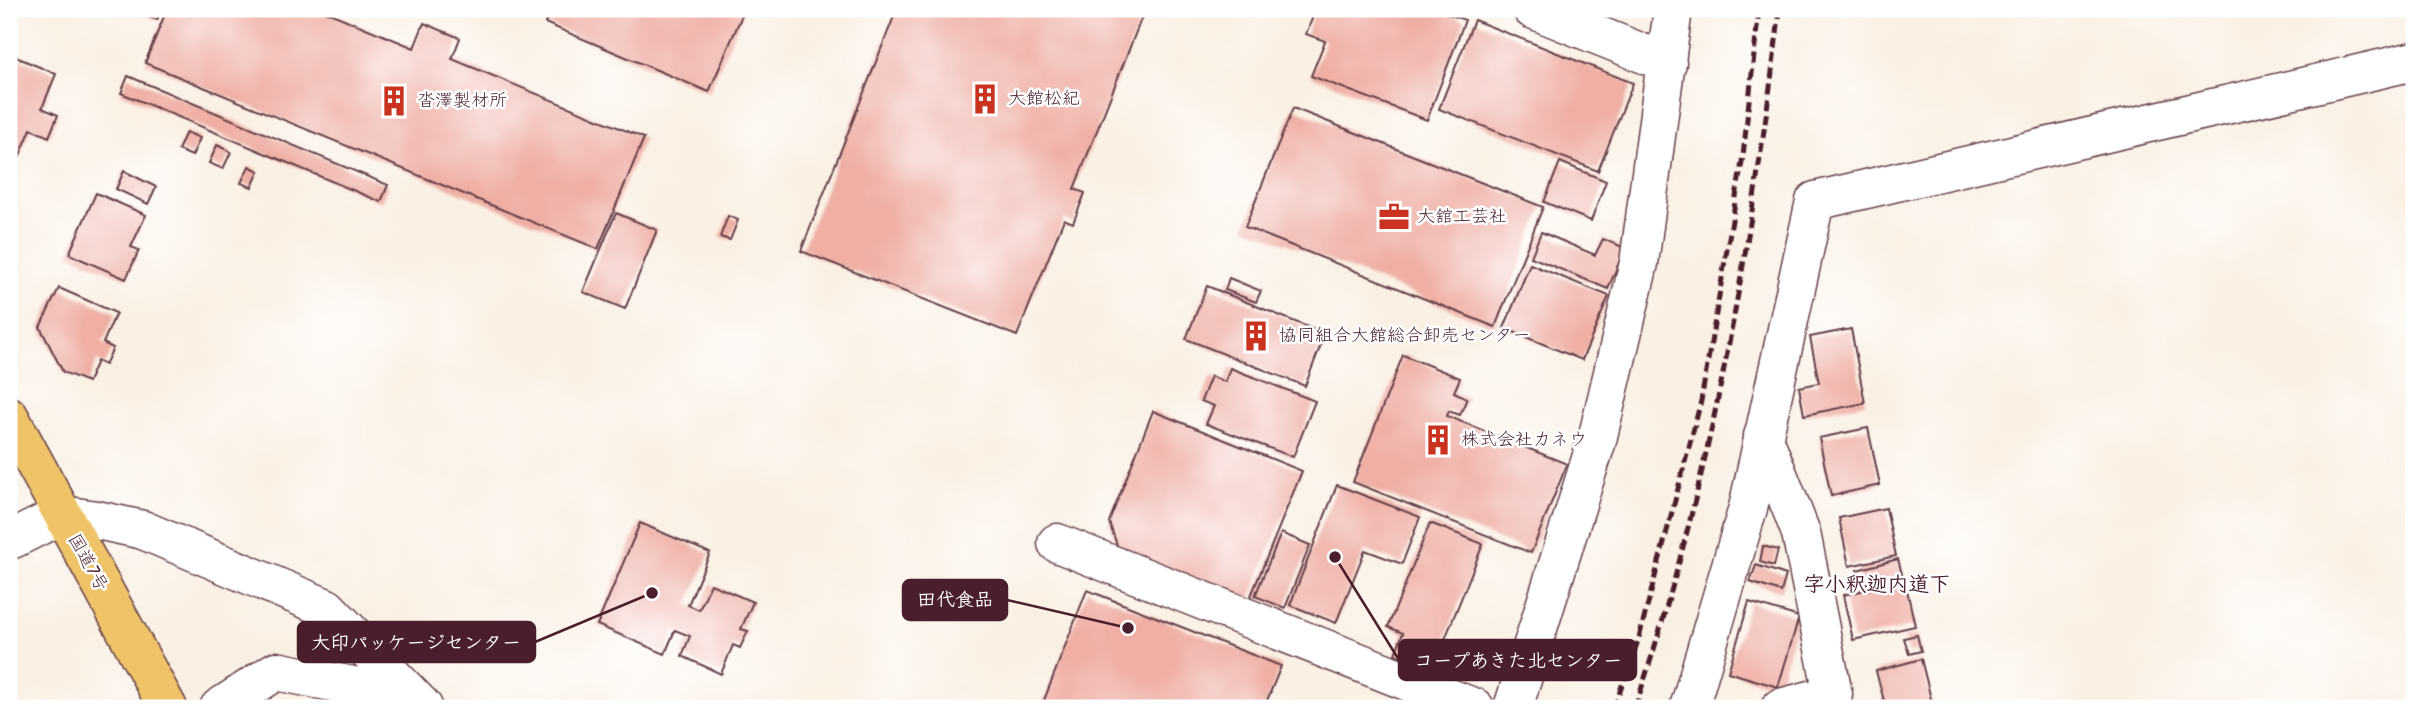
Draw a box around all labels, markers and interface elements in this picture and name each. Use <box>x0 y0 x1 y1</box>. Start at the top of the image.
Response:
building icon: 大館松紀 <box>968 82 1002 116</box>
building icon: 沓澤製材所 <box>377 84 411 118</box>
place label: 大館松紀 <box>1008 85 1080 114</box>
place label: 沓澤製材所 <box>417 87 507 116</box>
office icon: 大舘工芸社 <box>1377 200 1411 234</box>
place label: 大舘工芸社 <box>1417 203 1507 232</box>
building icon: 協同組合大館総合卸売センター <box>1239 319 1273 353</box>
place label: 協同組合大館総合卸売センター <box>1279 322 1530 351</box>
building icon: 株式会社カネウ <box>1421 423 1455 457</box>
place label: 株式会社カネウ <box>1461 426 1587 455</box>
street label: 国道7号 <box>59 529 115 597</box>
district label: 字小釈迦内道下 <box>1804 569 1951 602</box>
callout: 田代食品 <box>903 580 1007 620</box>
text: 田代食品 <box>917 586 993 616</box>
callout: 大印パッケージセンター <box>298 622 535 662</box>
text: 大印パッケージセンター <box>311 629 521 659</box>
callout: コープあきた北センター <box>1399 640 1636 680</box>
text: コープあきた北センター <box>1414 647 1622 677</box>

